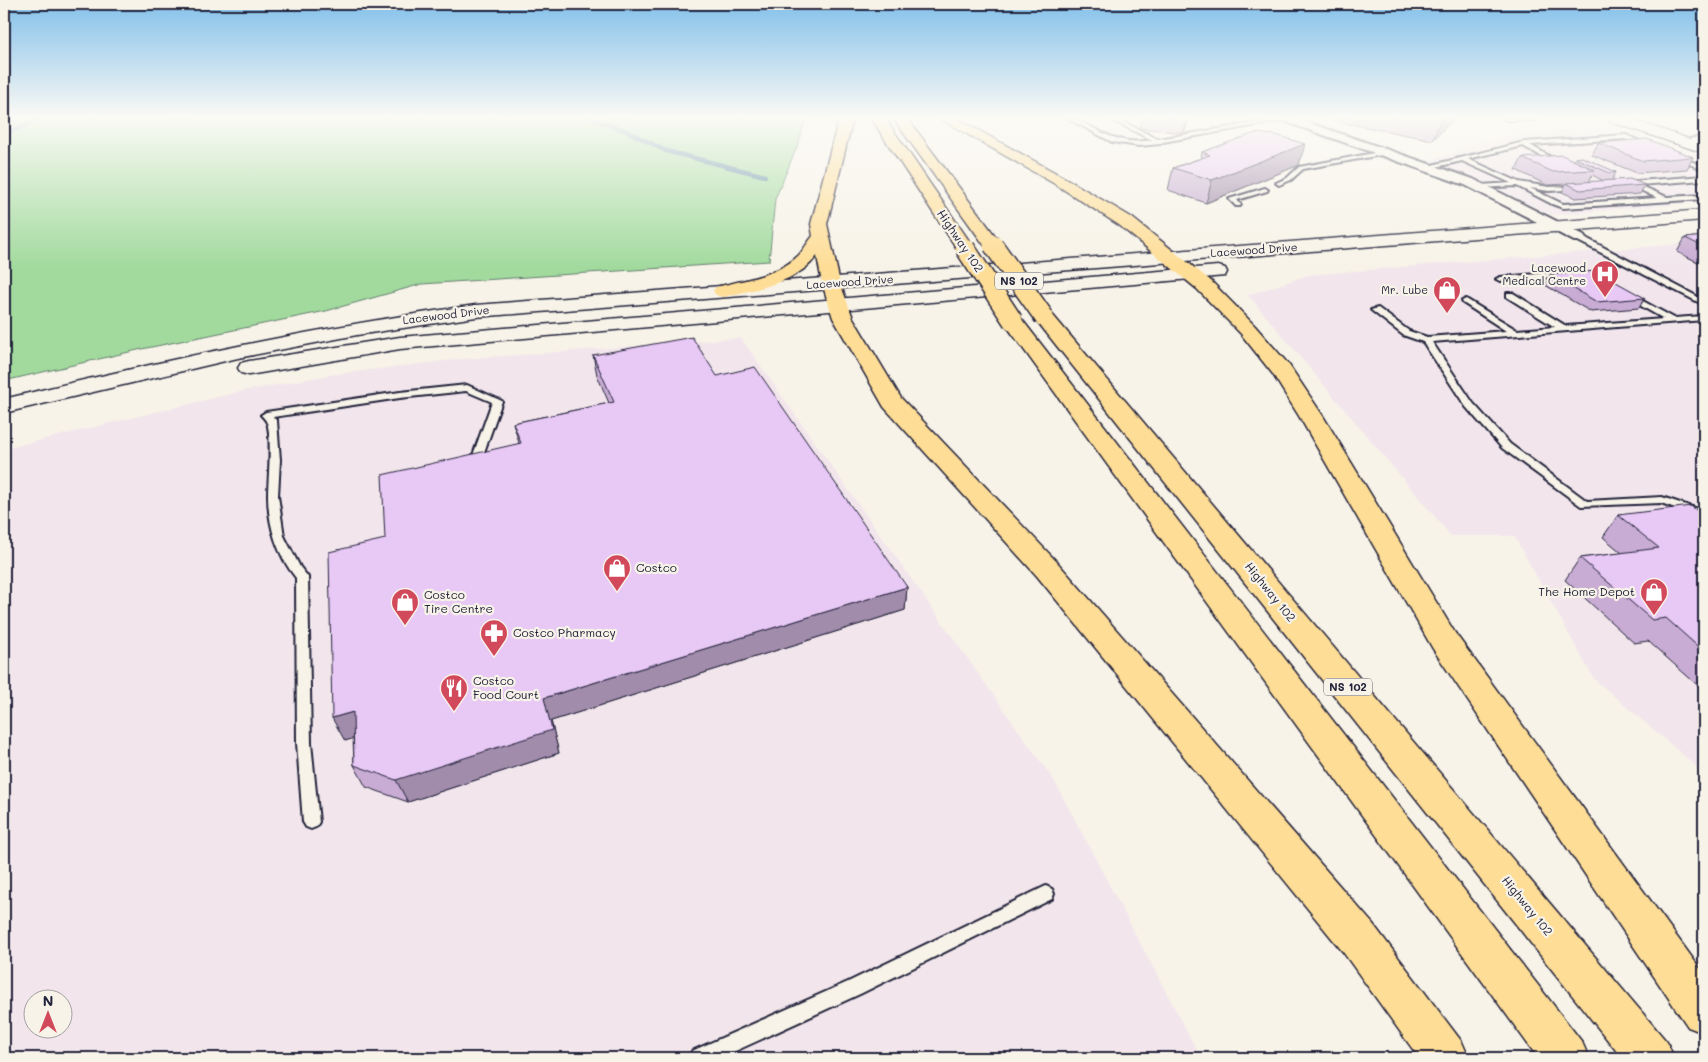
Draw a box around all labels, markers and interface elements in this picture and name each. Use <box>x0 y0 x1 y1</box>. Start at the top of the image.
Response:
street label: Highway 102 <box>934 206 988 275</box>
street label: Lacewood Drive <box>1210 239 1298 260</box>
hospital icon: Lacewood Medical Centre <box>1590 259 1620 298</box>
place label: Lacewood Medical Centre <box>1503 260 1586 288</box>
street label: Lacewood Drive <box>806 271 894 292</box>
road number: NS 102 <box>995 272 1043 290</box>
shop icon: Mr. Lube <box>1432 275 1462 314</box>
place label: Mr. Lube <box>1381 282 1428 297</box>
street label: Lacewood Drive <box>402 302 490 327</box>
shop icon: Costco <box>602 553 632 592</box>
street label: Highway 102 <box>1242 558 1300 625</box>
place label: Costco <box>636 559 677 575</box>
shop icon: The Home Depot <box>1639 577 1669 616</box>
place label: The Home Depot <box>1538 583 1635 599</box>
place label: Costco Tire Centre <box>424 586 493 616</box>
shop icon: Costco Tire Centre <box>390 587 420 626</box>
pharmacy icon: Costco Pharmacy <box>479 618 509 657</box>
place label: Costco Pharmacy <box>513 624 616 640</box>
place label: Costco Food Court <box>473 672 539 702</box>
restaurant icon: Costco Food Court <box>439 673 469 712</box>
road number: NS 102 <box>1324 679 1372 696</box>
street label: Highway 102 <box>1499 872 1557 939</box>
north arrow <box>22 990 72 1040</box>
text: N <box>43 991 53 1010</box>

